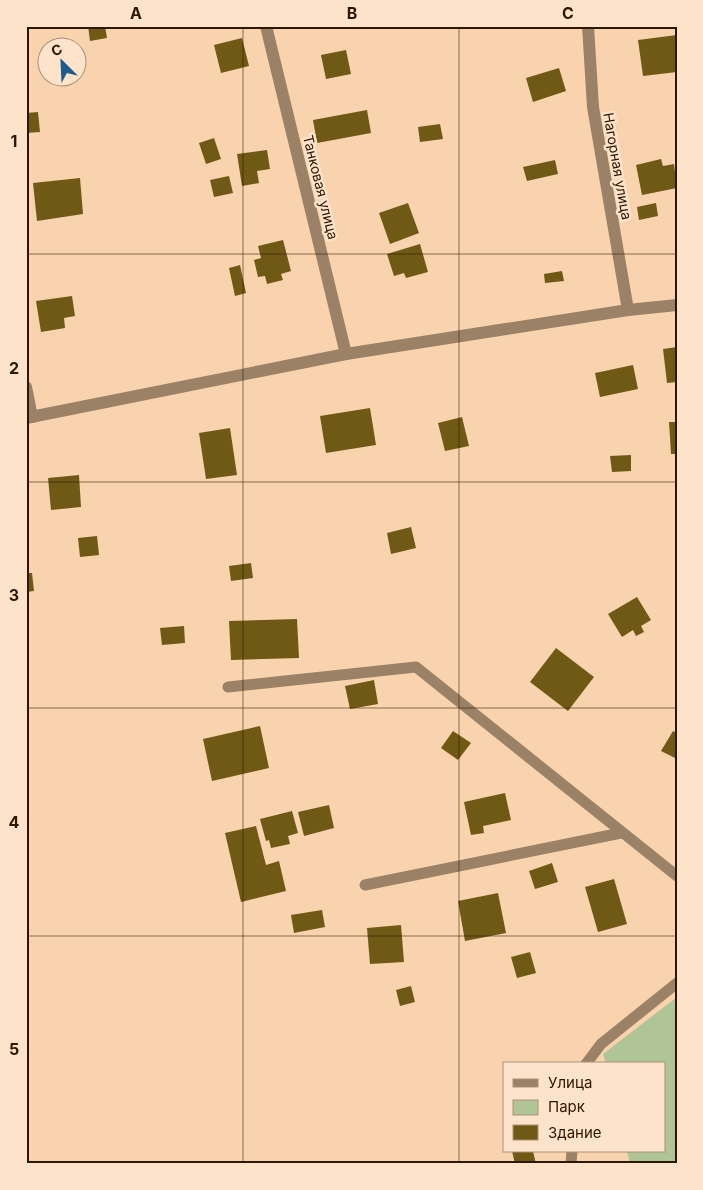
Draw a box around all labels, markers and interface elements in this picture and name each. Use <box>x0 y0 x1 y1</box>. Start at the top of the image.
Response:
text: A <box>130 3 142 23</box>
text: B <box>347 3 357 23</box>
text: C <box>562 3 574 23</box>
north arrow <box>38 38 88 88</box>
text: С <box>48 40 65 60</box>
street label: Нагорная улица <box>600 111 636 221</box>
text: 1 <box>11 131 17 151</box>
street label: Танковая улица <box>300 133 342 241</box>
text: 2 <box>9 358 19 378</box>
text: 3 <box>9 585 19 605</box>
text: 4 <box>9 812 20 832</box>
text: 5 <box>9 1039 19 1059</box>
legend <box>503 1062 666 1152</box>
text: Улица <box>548 1073 592 1092</box>
text: Парк <box>548 1097 585 1116</box>
text: Здание <box>548 1123 602 1142</box>

